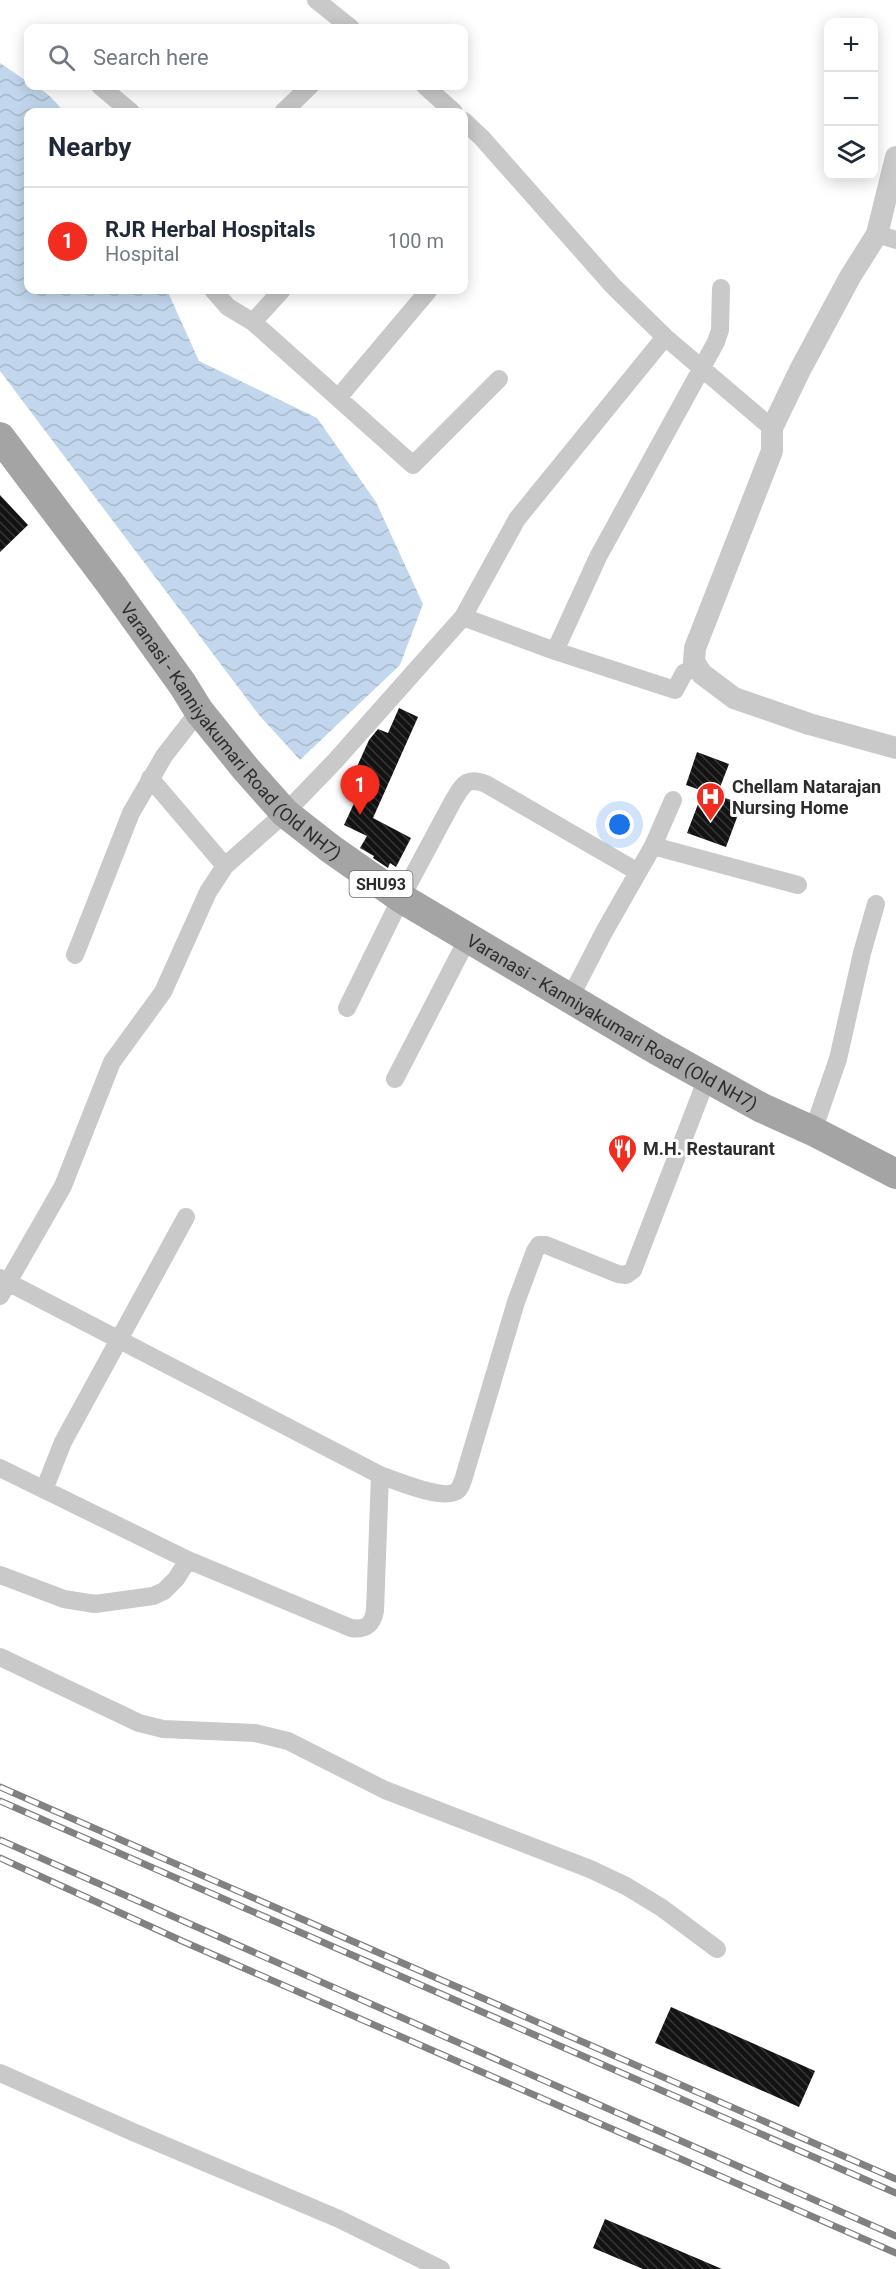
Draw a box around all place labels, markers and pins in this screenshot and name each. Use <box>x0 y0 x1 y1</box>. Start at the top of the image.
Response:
pin: 1 <box>340 766 380 815</box>
place label: Chellam Natarajan Nursing Home <box>732 776 881 818</box>
hospital icon: Chellam Natarajan Nursing Home <box>695 780 727 822</box>
restaurant icon: M.H. Restaurant <box>606 1132 638 1174</box>
place label: M.H. Restaurant <box>643 1138 775 1159</box>

